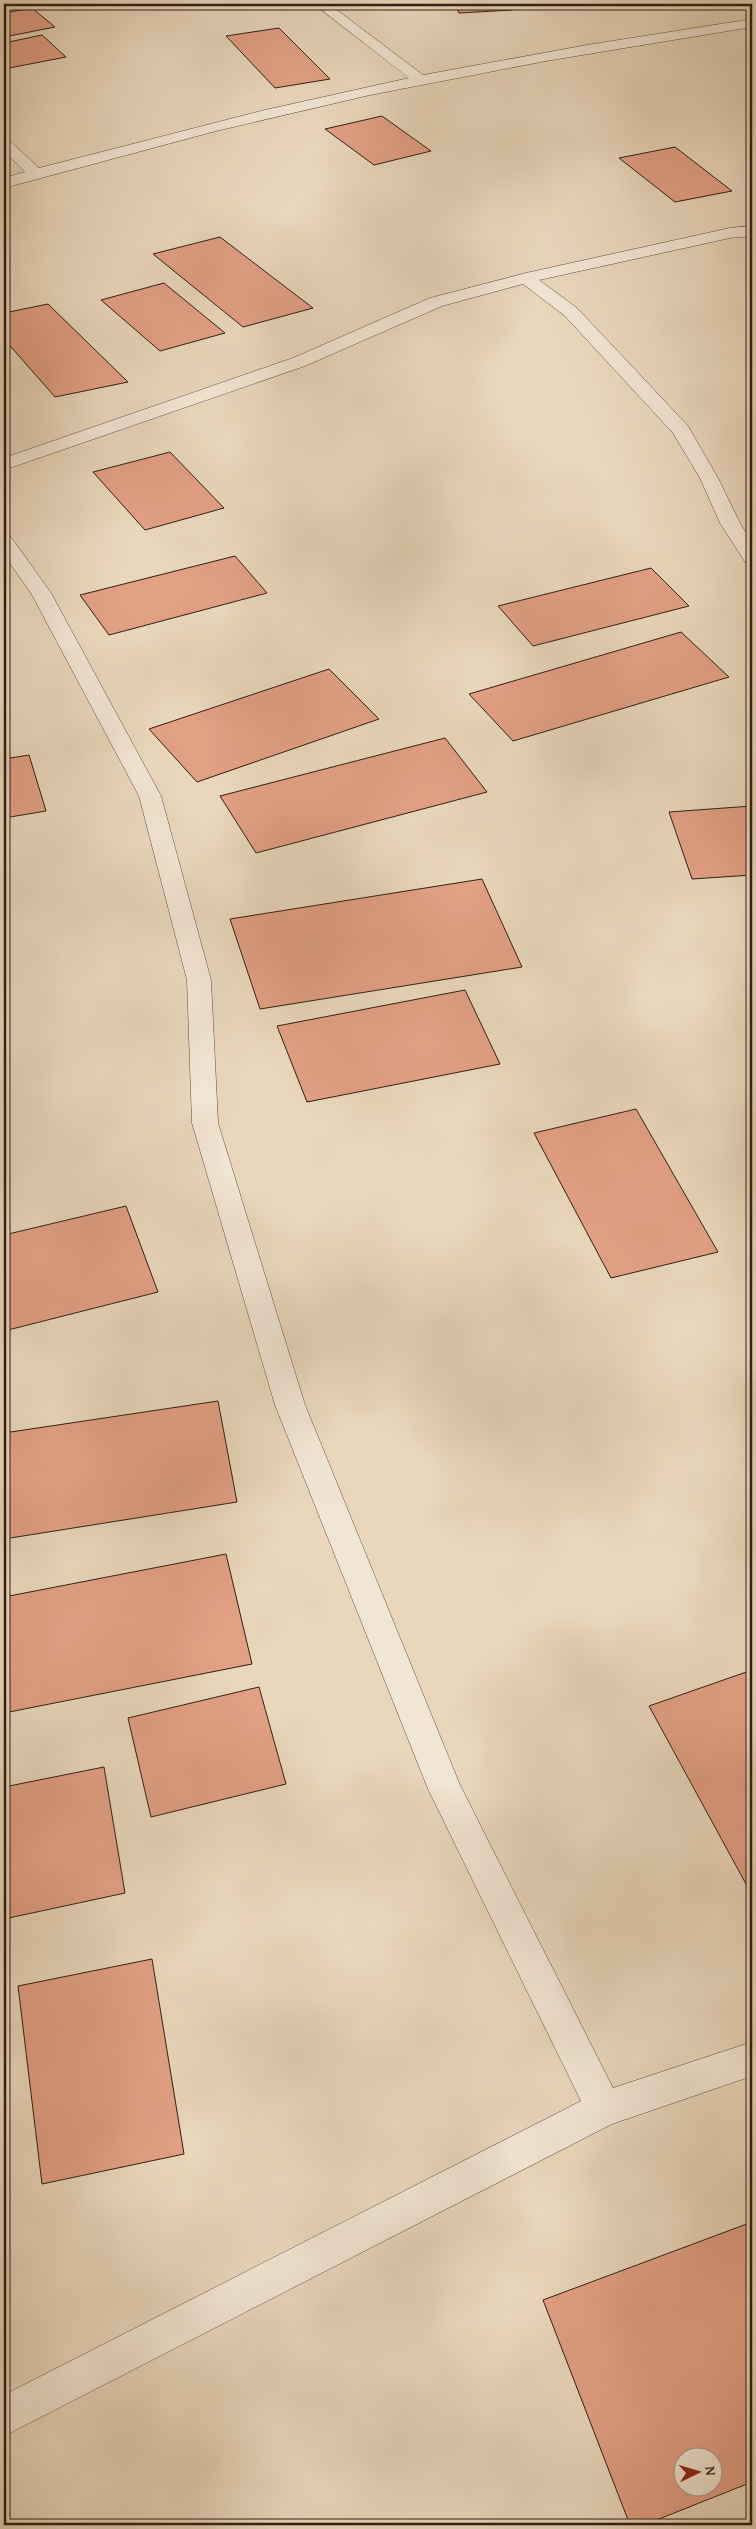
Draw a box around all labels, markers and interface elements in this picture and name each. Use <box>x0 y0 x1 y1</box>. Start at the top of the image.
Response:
north arrow <box>674 2446 724 2496</box>
text: N <box>701 2465 721 2477</box>

